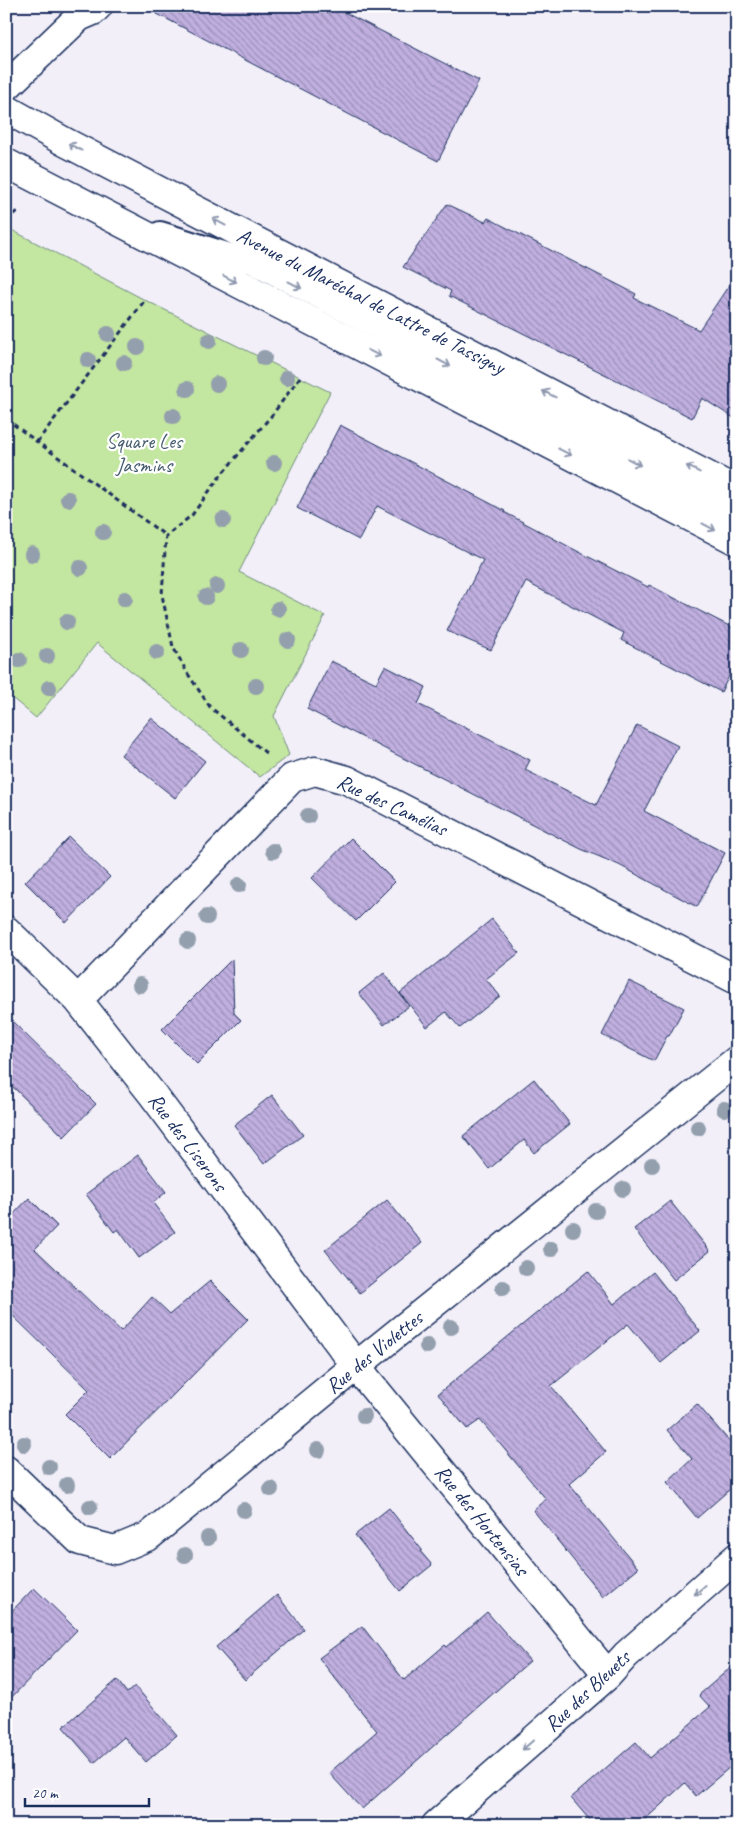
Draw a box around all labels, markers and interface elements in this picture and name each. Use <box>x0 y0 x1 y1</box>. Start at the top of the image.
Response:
one-way arrow <box>67 142 82 152</box>
one-way arrow <box>212 217 227 226</box>
street label: Avenue du Maréchal de Lattre de Tassigny <box>233 222 511 381</box>
one-way arrow <box>222 274 237 284</box>
one-way arrow <box>287 281 302 290</box>
one-way arrow <box>366 349 381 358</box>
one-way arrow <box>436 358 451 368</box>
one-way arrow <box>542 389 557 399</box>
park label: Square Les Jasmins <box>106 428 184 478</box>
one-way arrow <box>557 448 572 457</box>
one-way arrow <box>627 457 642 467</box>
one-way arrow <box>686 464 701 474</box>
one-way arrow <box>702 522 717 532</box>
street label: Rue des Camélias <box>333 768 453 843</box>
street label: Rue des Liserons <box>143 1088 234 1198</box>
street label: Rue des Violettes <box>320 1304 429 1399</box>
street label: Rue des Hortensias <box>429 1459 536 1582</box>
one-way arrow <box>694 1584 707 1595</box>
street label: Rue des Bleuets <box>539 1644 637 1737</box>
one-way arrow <box>521 1740 534 1751</box>
scale bar <box>25 1776 149 1808</box>
text: 20 m <box>32 1784 59 1803</box>

